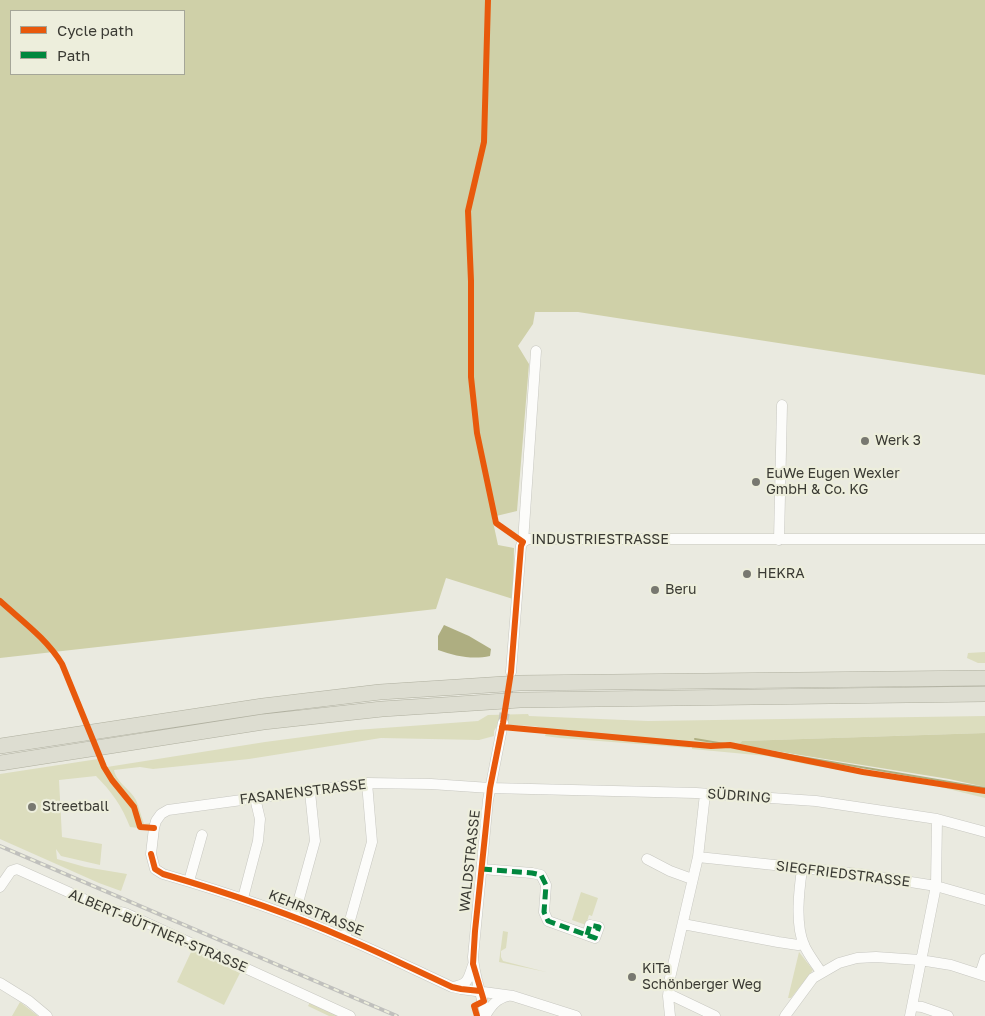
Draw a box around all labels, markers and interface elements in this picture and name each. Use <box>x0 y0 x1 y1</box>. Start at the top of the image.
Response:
legend <box>10 10 185 75</box>
text: Cycle path <box>57 21 133 39</box>
text: Path <box>57 46 90 64</box>
place label: Werk 3 <box>875 433 921 449</box>
marker: Werk 3 <box>859 435 871 447</box>
place label: EuWe Eugen Wexler GmbH & Co. KG <box>766 466 900 498</box>
marker: EuWe Eugen Wexler GmbH & Co. KG <box>750 476 762 488</box>
street label: INDUSTRIESTRASSE <box>531 532 669 548</box>
place label: HEKRA <box>757 566 805 582</box>
marker: HEKRA <box>741 568 753 580</box>
place label: Beru <box>665 582 696 598</box>
marker: Beru <box>649 584 661 596</box>
street label: FASANENSTRASSE <box>239 776 367 808</box>
street label: SÜDRING <box>707 785 771 807</box>
place label: Streetball <box>42 799 109 815</box>
marker: Streetball <box>26 801 38 813</box>
street label: WALDSTRASSE <box>456 809 484 913</box>
street label: SIEGFRIEDSTRASSE <box>775 857 911 891</box>
street label: ALBERT-BÜTTNER-STRASSE <box>66 886 250 976</box>
street label: KEHRSTRASSE <box>266 886 366 940</box>
place label: KiTa Schönberger Weg <box>642 961 762 994</box>
marker: KiTa Schönberger Weg <box>626 971 638 983</box>

